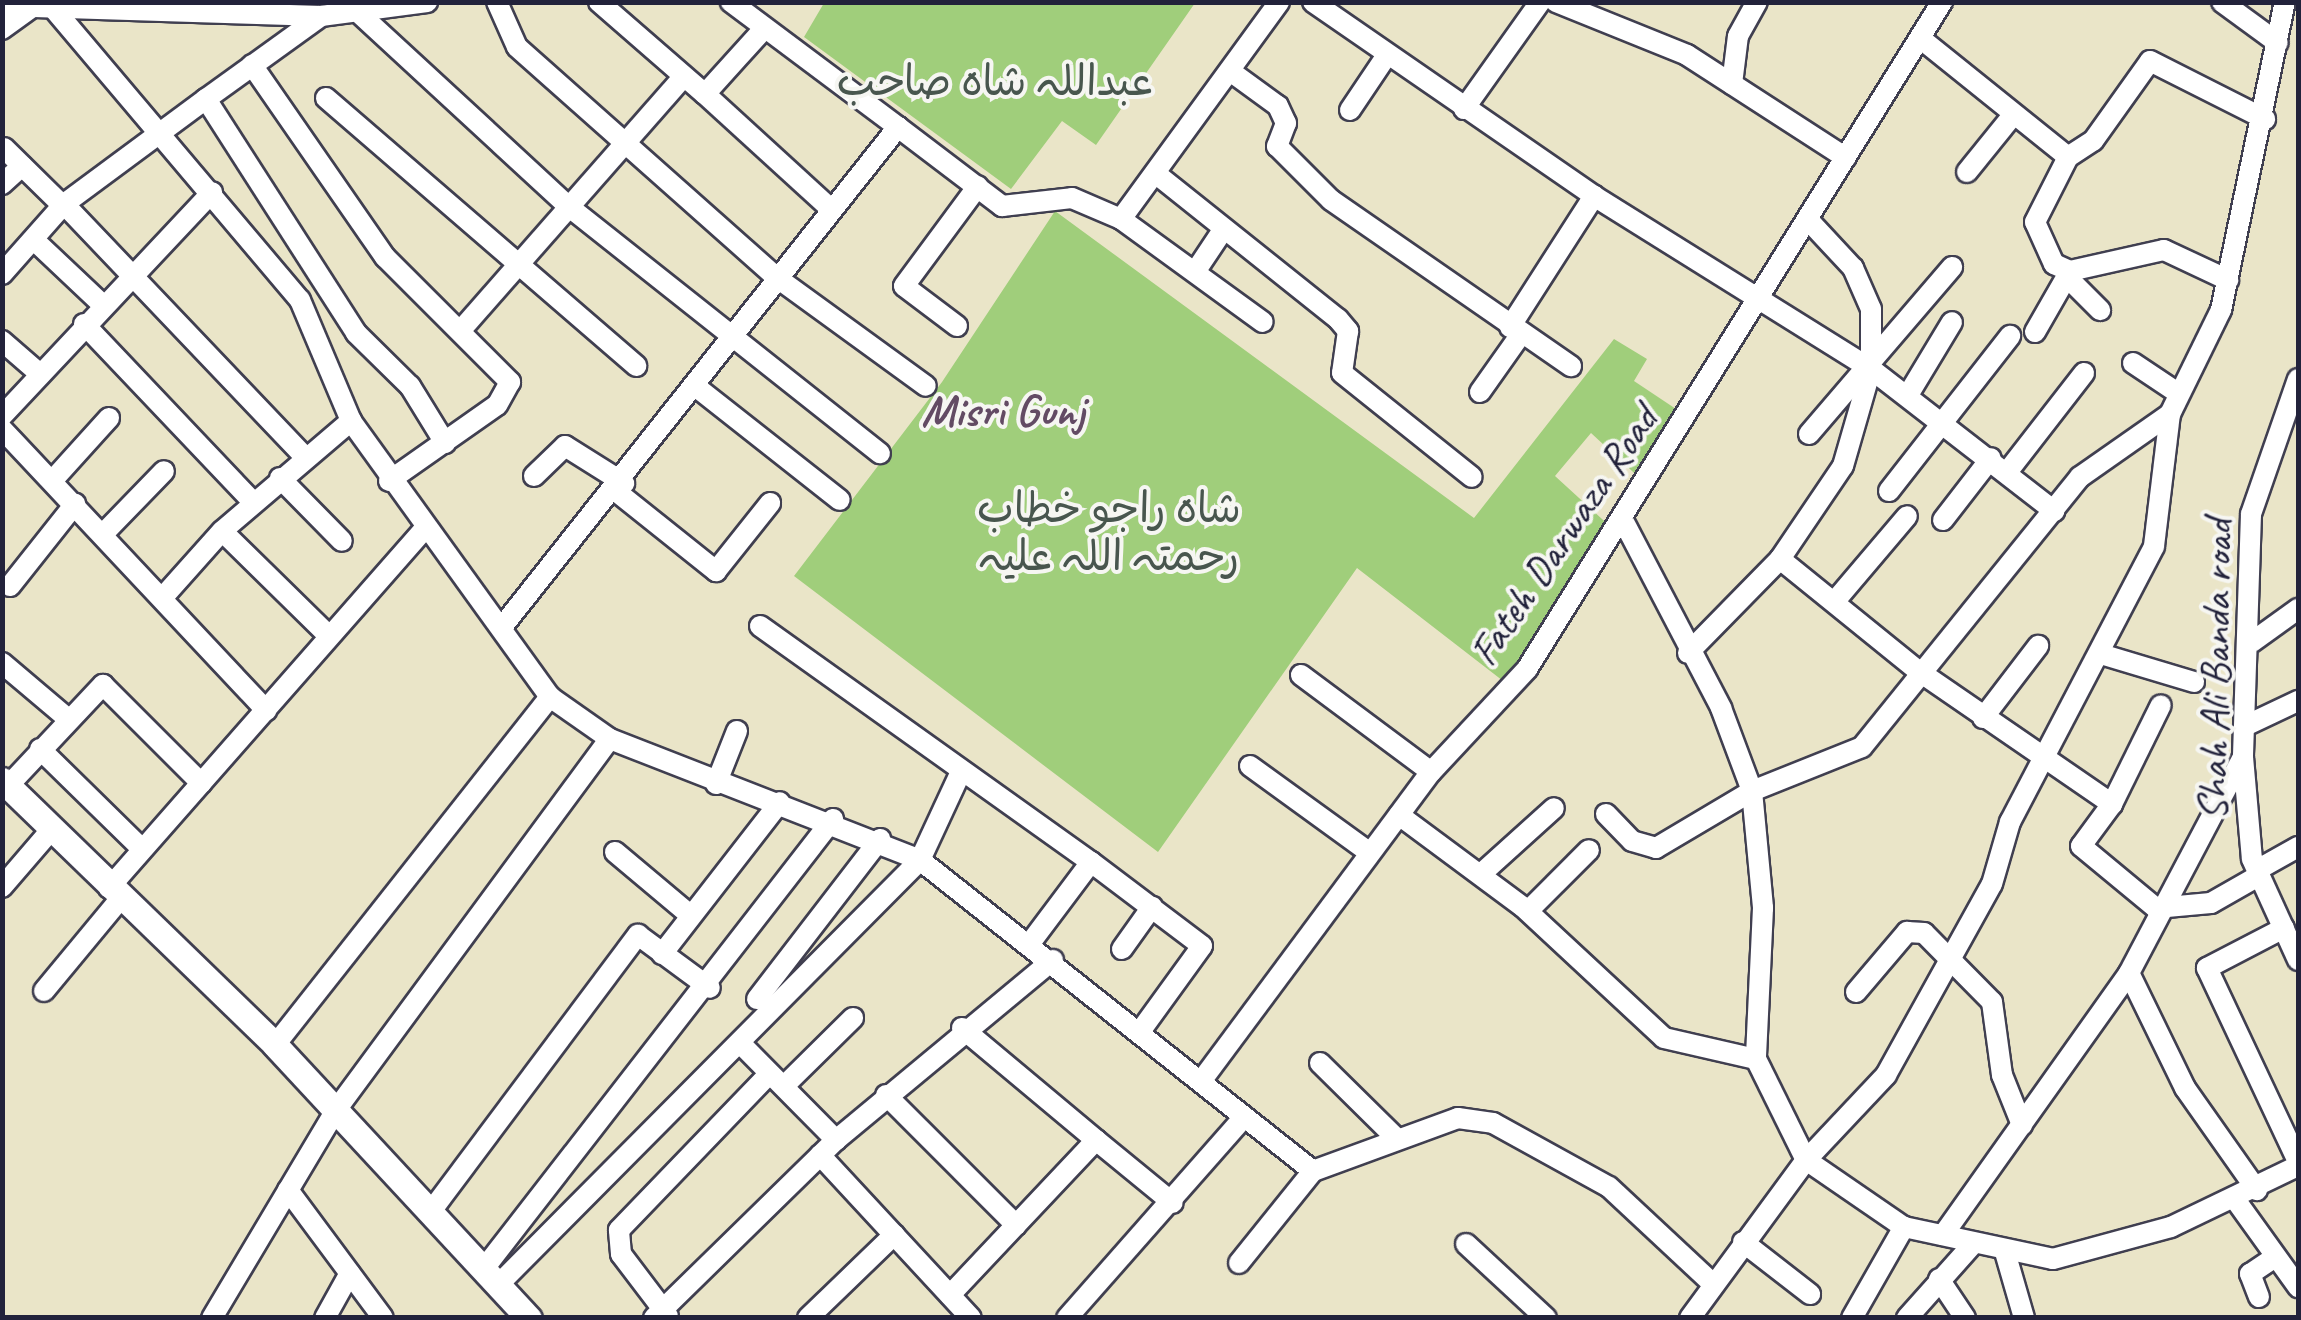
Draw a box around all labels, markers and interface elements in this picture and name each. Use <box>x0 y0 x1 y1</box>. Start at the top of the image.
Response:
park label: عبداللہ شاہ صاحب <box>837 57 1153 107</box>
district label: Misri Gunj <box>922 384 1084 438</box>
street label: Fateh Darwaza Road <box>1459 397 1669 675</box>
park label: شاہ راجو خطاب رحمتہ اللہ علیہ <box>977 484 1241 582</box>
street label: Shah Ali Banda road <box>2188 519 2244 821</box>

